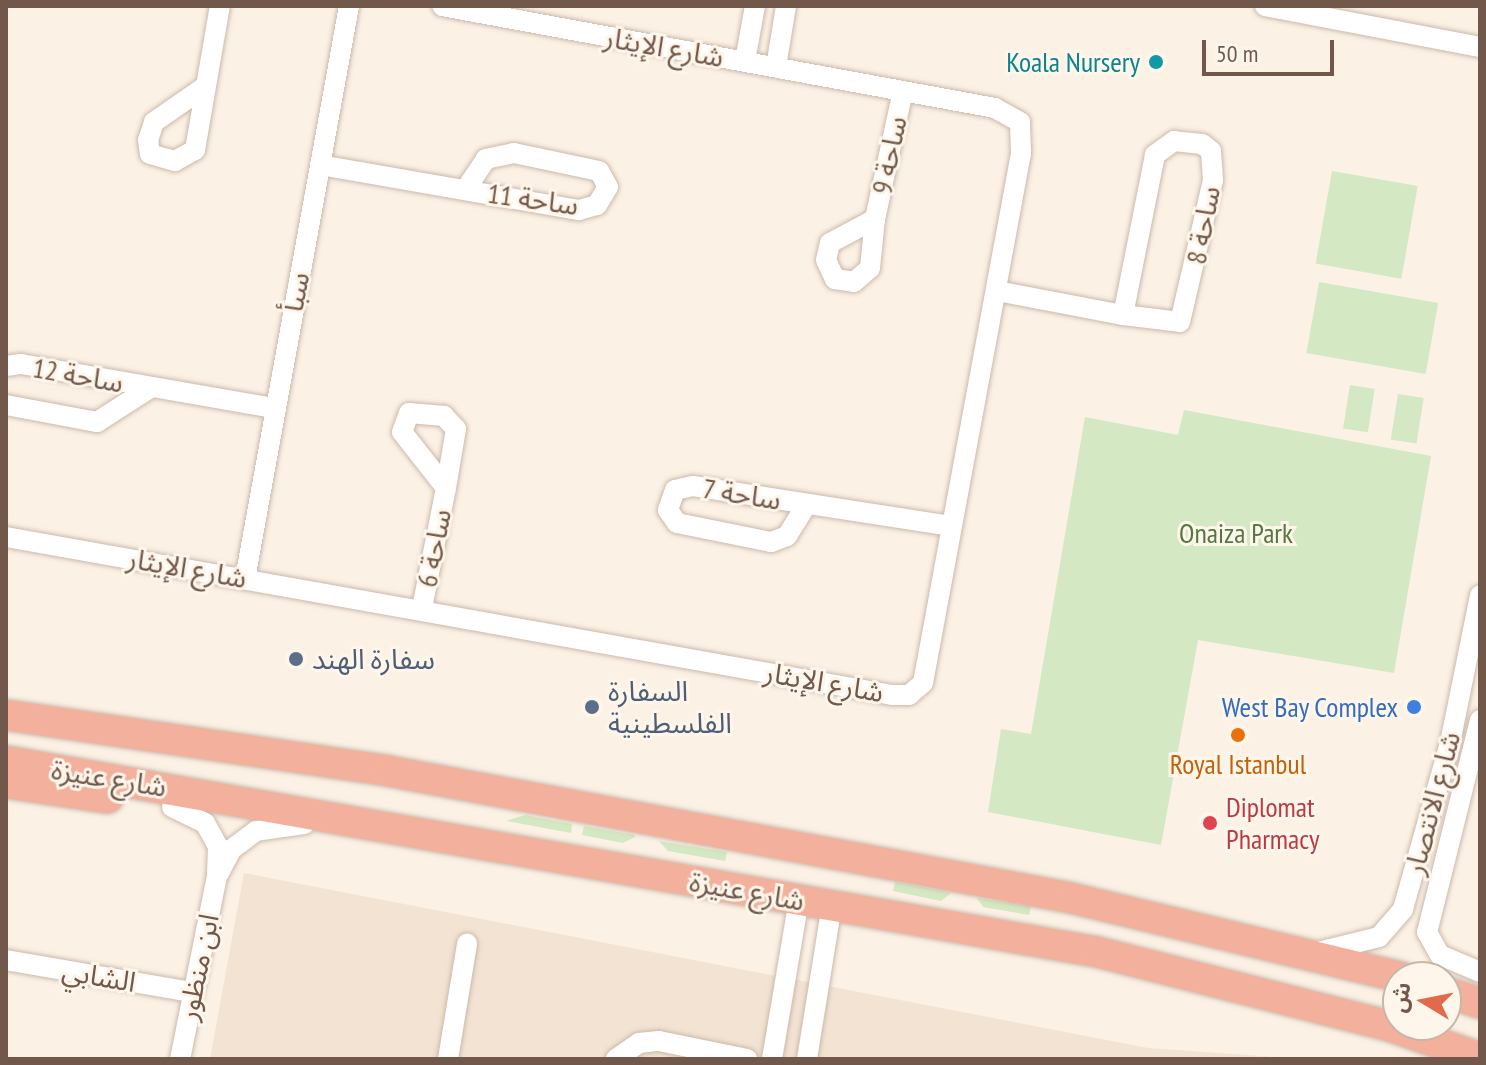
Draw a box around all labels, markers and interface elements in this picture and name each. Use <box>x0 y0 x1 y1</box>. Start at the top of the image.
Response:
street label: شارع الإيثار <box>602 20 726 74</box>
scale bar <box>1206 24 1338 74</box>
text: 50 m <box>1216 38 1258 69</box>
place label: Koala Nursery <box>1006 45 1140 79</box>
marker: Koala Nursery <box>1147 53 1165 71</box>
street label: ساحة 9 <box>864 113 914 197</box>
street label: ساحة 11 <box>485 176 581 222</box>
street label: ساحة 8 <box>1179 183 1227 267</box>
street label: سبأ <box>276 269 316 315</box>
street label: ساحة 12 <box>30 351 126 399</box>
street label: ساحة 7 <box>700 471 784 517</box>
street label: ساحة 6 <box>410 506 458 590</box>
park label: Onaiza Park <box>1179 516 1293 550</box>
street label: شارع الإيثار <box>125 541 249 595</box>
place label: سفارة الهند <box>312 642 435 676</box>
marker: سفارة الهند <box>287 650 305 668</box>
street label: شارع الإيثار <box>762 655 886 709</box>
place label: السفارة الفلسطينية <box>608 674 732 740</box>
place label: West Bay Complex <box>1221 690 1398 724</box>
marker: السفارة الفلسطينية <box>583 698 601 716</box>
marker: West Bay Complex <box>1405 698 1423 716</box>
marker: Royal Istanbul <box>1229 726 1247 744</box>
street label: شارع الانتصار <box>1397 728 1467 878</box>
place label: Royal Istanbul <box>1170 747 1306 781</box>
street label: شارع عنيزة <box>49 752 169 804</box>
place label: Diplomat Pharmacy <box>1226 790 1319 856</box>
marker: Diplomat Pharmacy <box>1201 814 1219 832</box>
street label: شارع عنيزة <box>687 864 807 918</box>
street label: ابن منظور <box>170 911 226 1023</box>
street label: الشابي <box>60 953 138 999</box>
north arrow <box>1382 961 1462 1041</box>
text: ش <box>1384 980 1417 1014</box>

